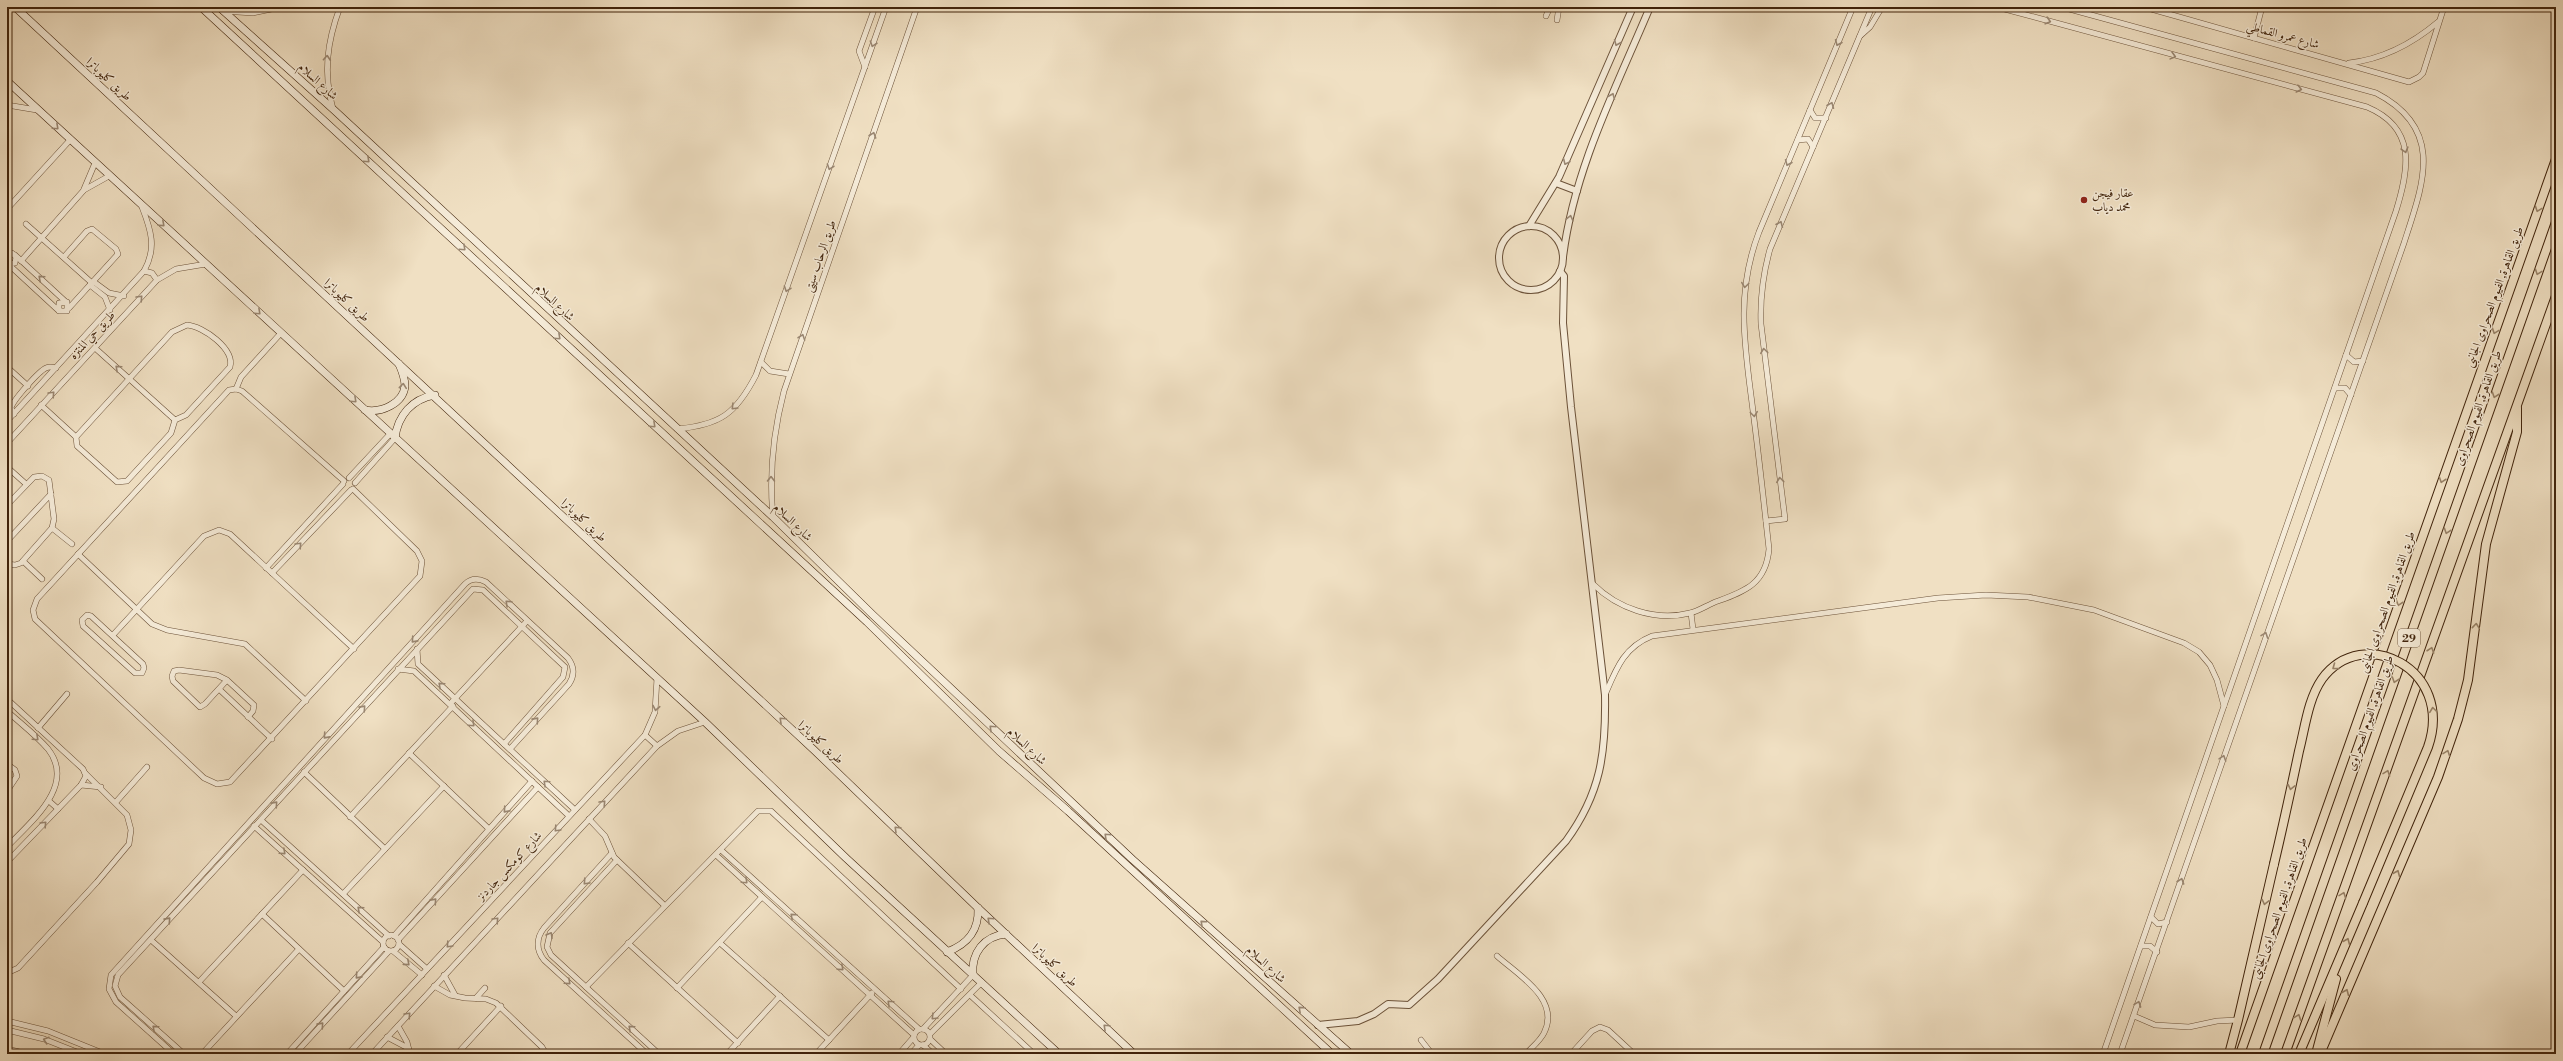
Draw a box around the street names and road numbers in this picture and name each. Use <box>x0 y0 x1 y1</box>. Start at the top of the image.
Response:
street label: شارع عمرو القماطي <box>2244 19 2321 56</box>
street label: طريق كليوباترا <box>83 55 135 104</box>
street label: شارع السلام <box>293 60 341 106</box>
street label: طريق الرحاب سيتى <box>801 218 841 294</box>
street label: طريق القاهرة, الفيوم الصحراوى الجانبى <box>2462 225 2530 371</box>
street label: طريق كليوباترا <box>321 276 373 325</box>
street label: شارع السلام <box>530 280 578 327</box>
street label: طريق حي المنتزه <box>66 308 120 364</box>
street label: طريق القاهرة, الفيوم الصحراوى <box>2452 348 2508 469</box>
street label: طريق كليوباترا <box>558 496 610 545</box>
street label: شارع السلام <box>768 500 815 547</box>
street label: طريق القاهرة, الفيوم الصحراوى الجانبى <box>2356 529 2422 676</box>
road number: 29 <box>2398 629 2420 647</box>
street label: طريق القاهرة, الفيوم الصحراوى <box>2344 653 2400 774</box>
street label: طريق كليوباترا <box>795 718 847 767</box>
street label: شارع السلام <box>1002 724 1050 771</box>
street label: شارع كومكس جاردنز <box>472 828 548 908</box>
street label: طريق القاهرة, الفيوم الصحراوى الجانبى <box>2248 835 2314 982</box>
street label: طريق كليوباترا <box>1029 941 1081 990</box>
street label: شارع السلام <box>1241 943 1289 989</box>

